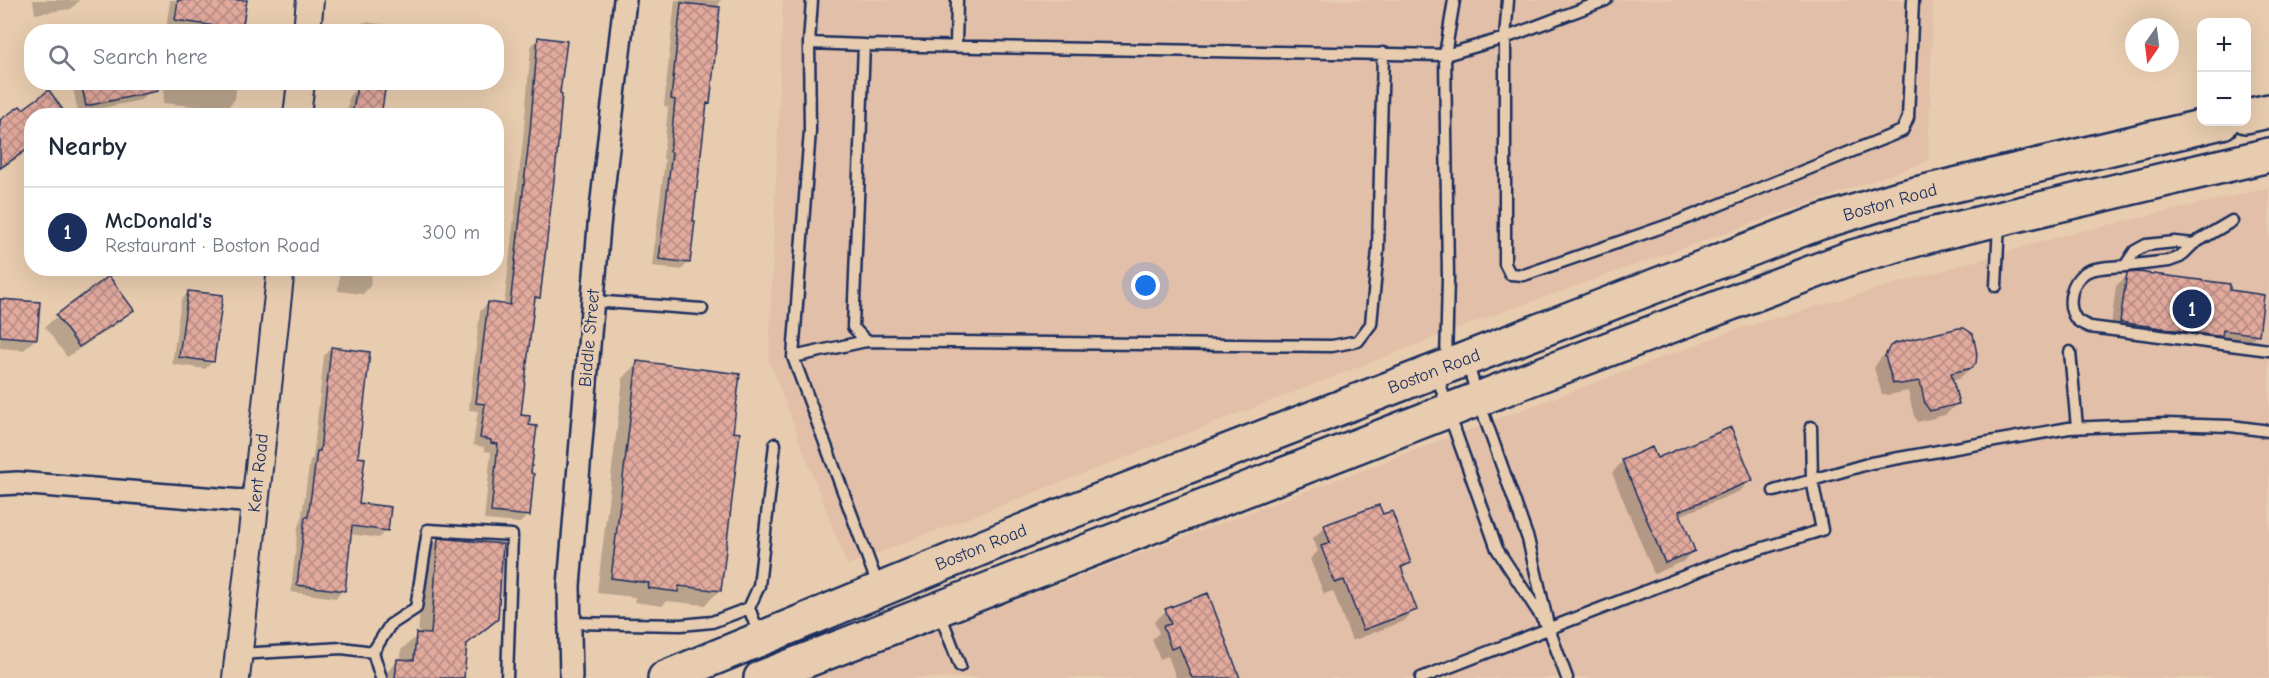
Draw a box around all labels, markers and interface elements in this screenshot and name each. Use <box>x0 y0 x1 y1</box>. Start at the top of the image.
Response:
north arrow <box>2125 18 2179 72</box>
map controls <box>2197 18 2251 126</box>
button: + <box>2197 18 2251 72</box>
search box <box>24 24 504 90</box>
icon: search <box>45 41 78 74</box>
text: Search here <box>93 44 208 70</box>
button: − <box>2197 72 2251 126</box>
text: Nearby <box>48 132 127 162</box>
street label: Boston Road <box>1841 179 1940 226</box>
text: McDonald's <box>105 208 212 234</box>
text: 1 <box>64 221 71 244</box>
text: 300 m <box>422 221 480 244</box>
text: Restaurant · Boston Road <box>105 234 320 257</box>
your location <box>1131 271 1160 300</box>
pin: 1 <box>2172 286 2212 332</box>
street label: Biddle Street <box>575 287 604 388</box>
street label: Boston Road <box>1385 344 1483 399</box>
street label: Kent Road <box>244 433 273 513</box>
street label: Boston Road <box>932 520 1030 575</box>

